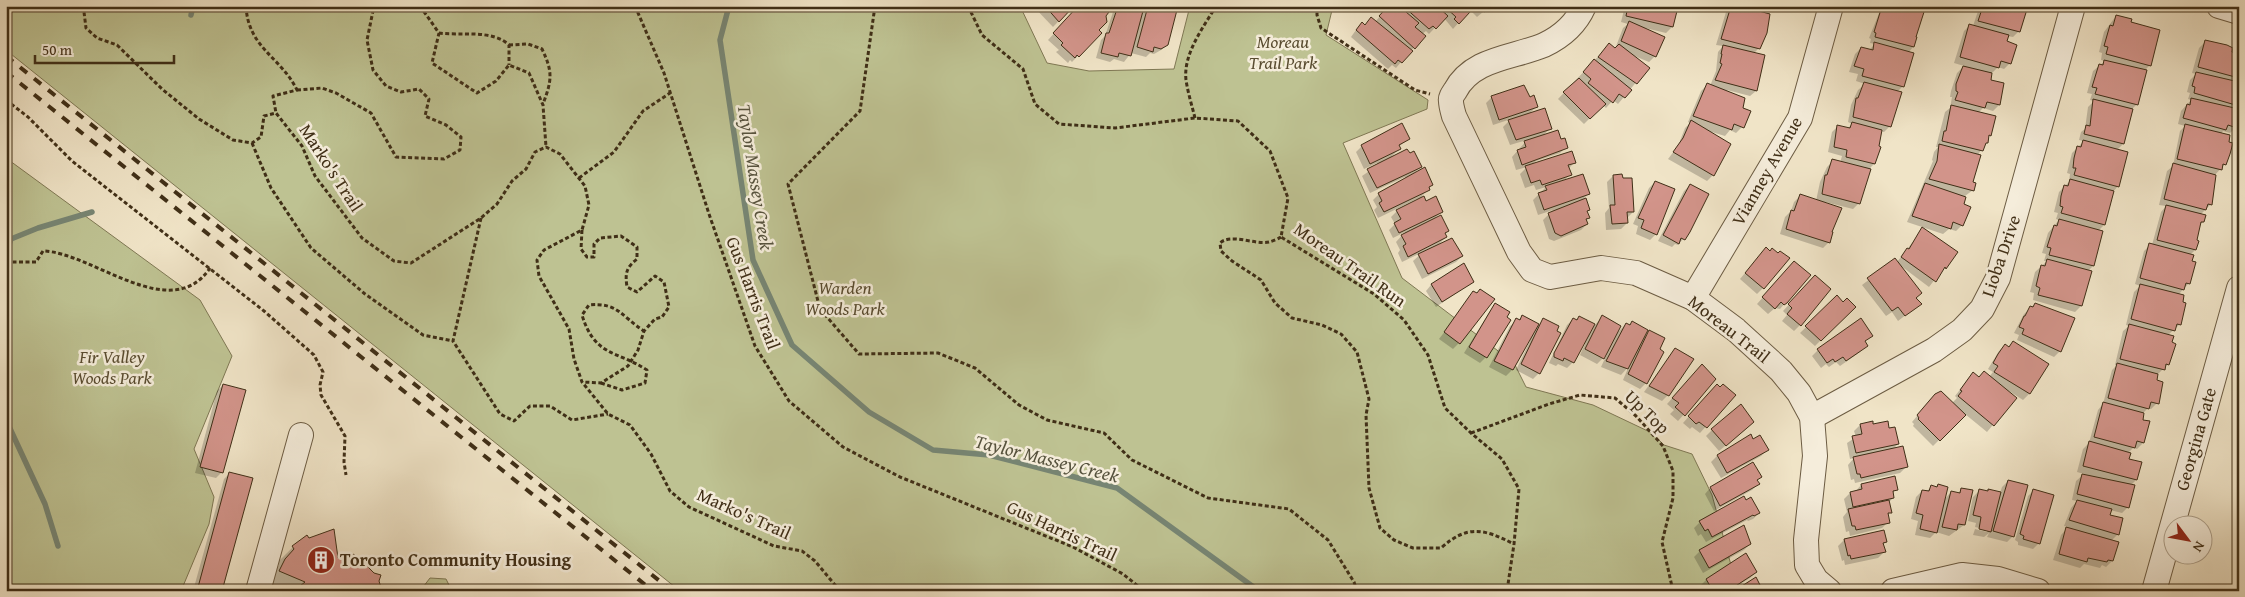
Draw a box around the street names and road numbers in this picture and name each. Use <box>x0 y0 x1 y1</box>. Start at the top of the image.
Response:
street label: Vianney Avenue <box>1724 111 1809 230</box>
street label: Marko's Trail <box>293 118 370 217</box>
street label: Lioba Drive <box>1974 211 2027 301</box>
street label: Moreau Trail Run <box>1289 216 1412 313</box>
street label: Gus Harris Trail <box>720 233 787 353</box>
street label: Moreau Trail <box>1683 288 1776 369</box>
street label: Up Top <box>1619 383 1676 440</box>
street label: Georgina Gate <box>2168 384 2223 494</box>
street label: Marko's Trail <box>693 481 796 546</box>
street label: Gus Harris Trail <box>1003 493 1122 568</box>

